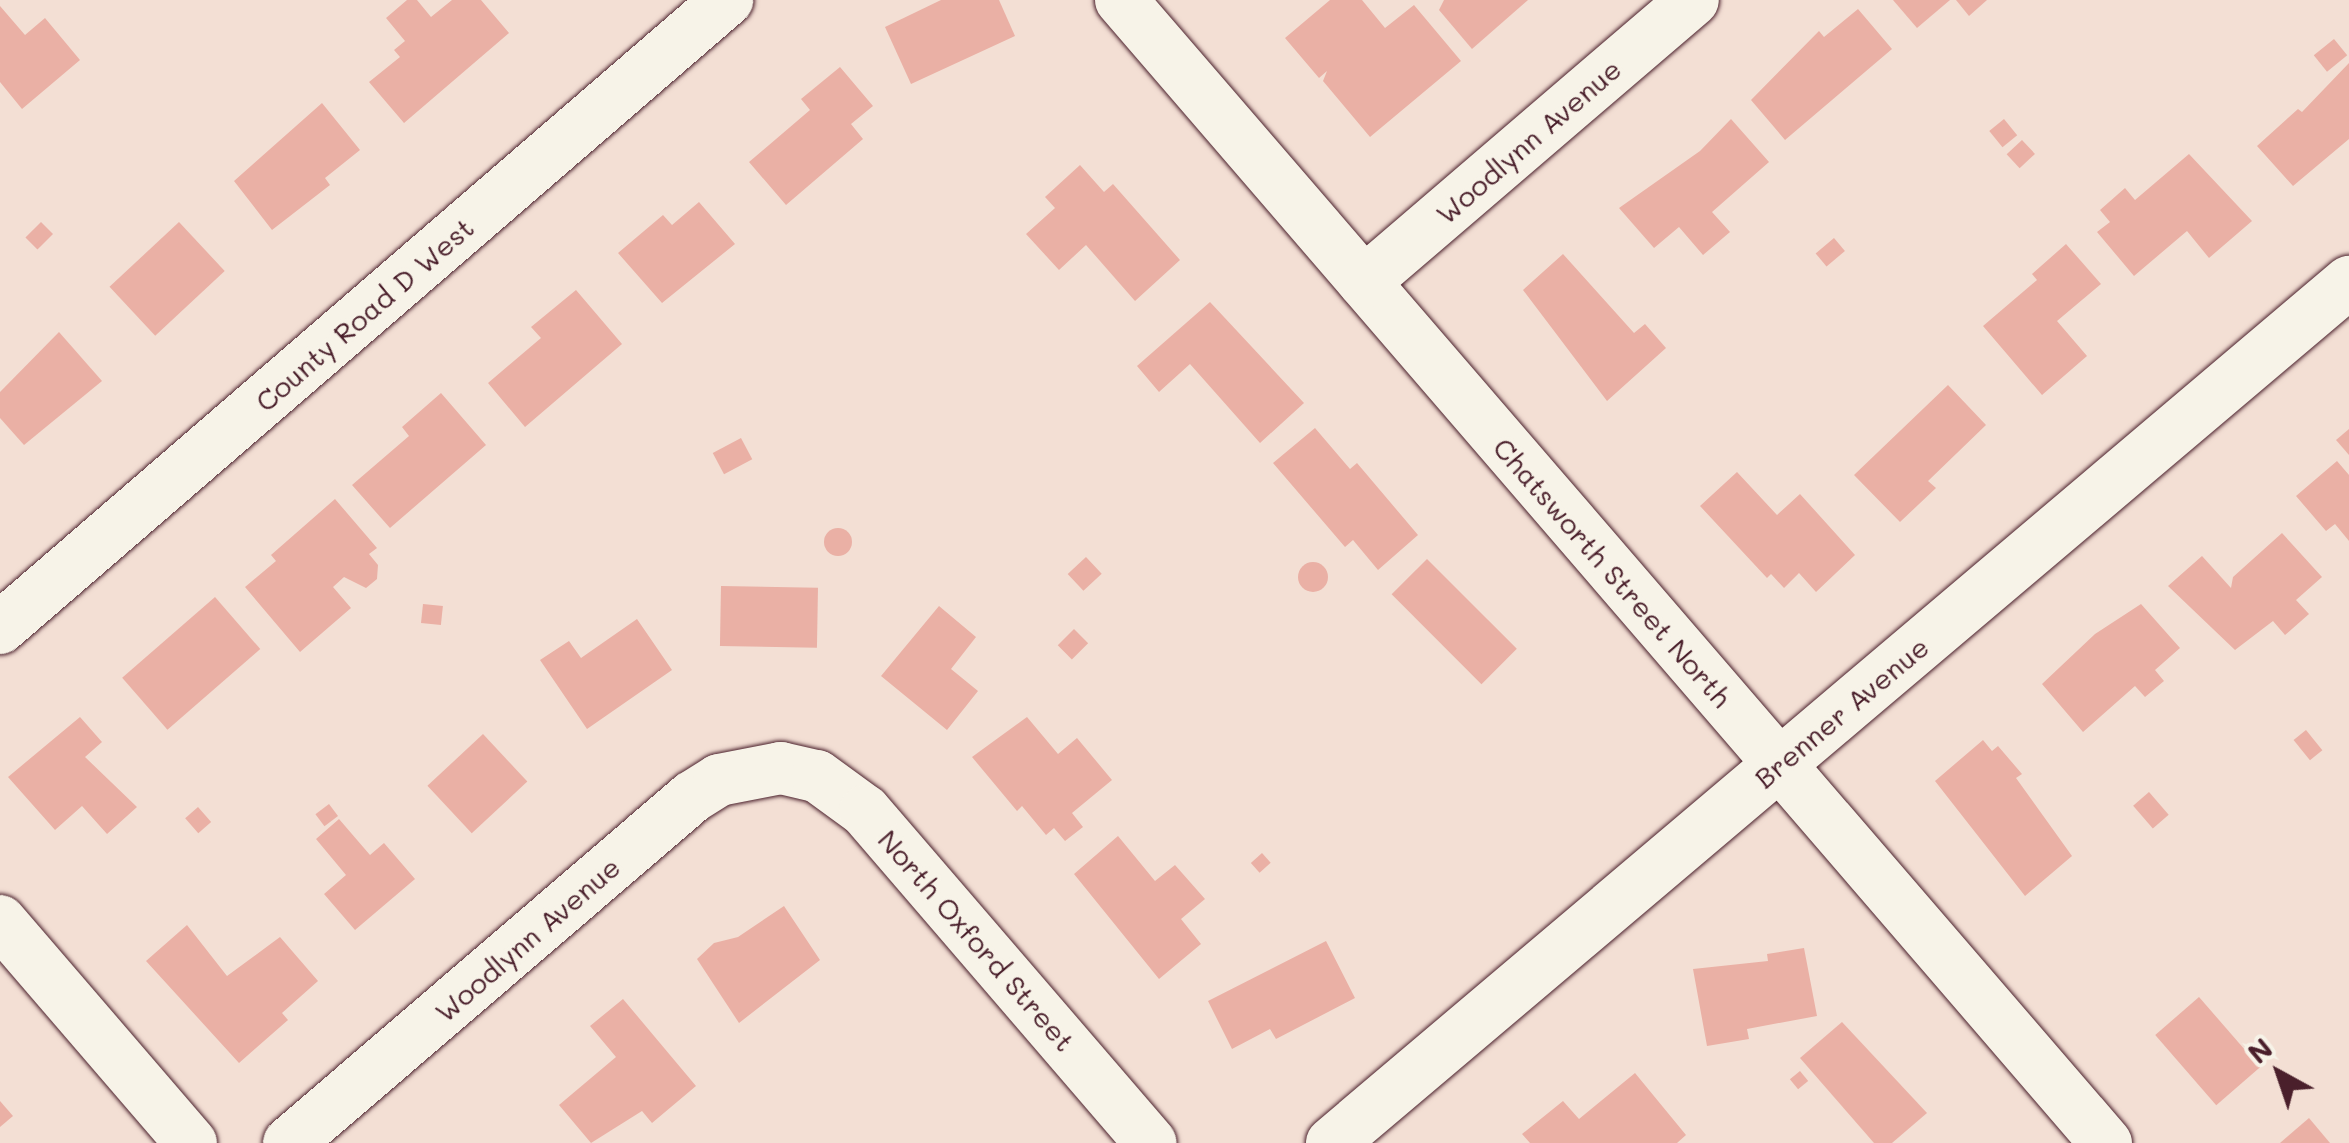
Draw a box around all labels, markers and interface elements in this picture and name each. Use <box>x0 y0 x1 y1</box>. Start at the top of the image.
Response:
street label: Woodlynn Avenue <box>1429 52 1627 230</box>
street label: County Road D West <box>248 210 480 418</box>
street label: Chatsworth Street North <box>1487 430 1739 714</box>
street label: Brenner Avenue <box>1747 629 1935 795</box>
street label: North Oxford Street <box>872 822 1082 1058</box>
street label: Woodlynn Avenue <box>428 850 626 1028</box>
north arrow <box>2229 1023 2329 1123</box>
text: N <box>2240 1029 2279 1071</box>

